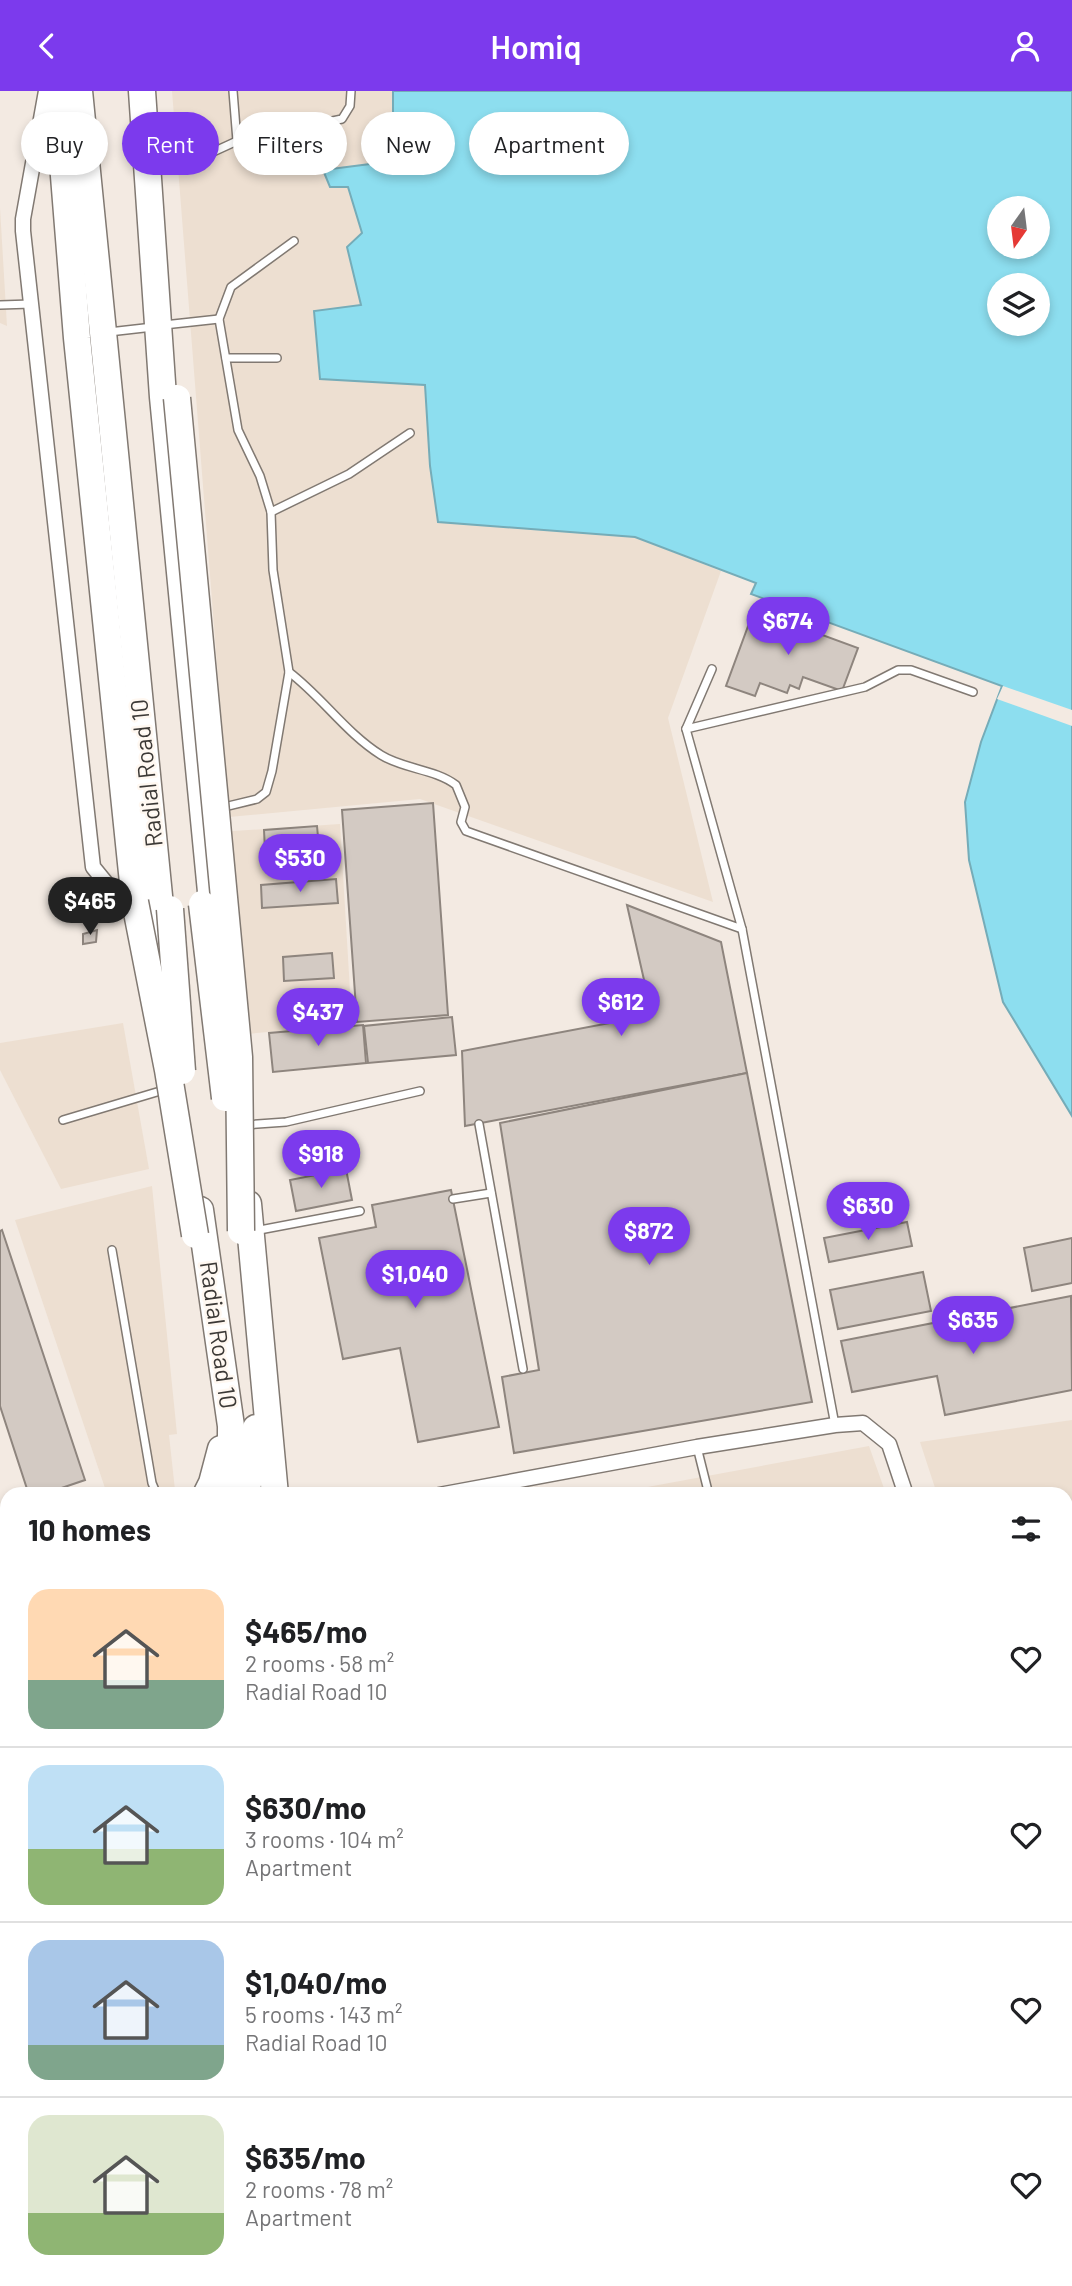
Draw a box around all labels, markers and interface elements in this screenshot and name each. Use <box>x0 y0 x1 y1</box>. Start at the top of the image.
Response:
icon: back <box>28 27 66 65</box>
text: Homiq <box>491 27 581 65</box>
icon: person <box>1006 27 1044 65</box>
chip: Buy <box>21 112 108 175</box>
chip: Rent <box>122 112 219 175</box>
chip: Filters <box>233 112 347 175</box>
chip: New <box>361 112 455 175</box>
chip: Apartment <box>469 112 629 175</box>
north arrow <box>987 196 1050 259</box>
map controls <box>987 196 1050 336</box>
button: layers <box>987 273 1050 336</box>
pin: $674 <box>747 597 829 657</box>
text: $674 <box>763 606 813 634</box>
street label: Radial Road 10 <box>123 698 168 849</box>
pin: $530 <box>259 835 341 894</box>
text: $530 <box>274 843 326 871</box>
pin: $465 <box>49 877 131 937</box>
text: $465 <box>64 886 116 914</box>
pin: $612 <box>580 979 662 1038</box>
text: $612 <box>598 987 644 1015</box>
pin: $437 <box>277 989 359 1048</box>
text: $437 <box>293 997 343 1025</box>
pin: $918 <box>280 1131 362 1190</box>
text: $918 <box>298 1139 344 1167</box>
pin: $630 <box>827 1183 909 1242</box>
text: $630 <box>842 1191 894 1219</box>
pin: $872 <box>608 1207 690 1267</box>
text: $872 <box>624 1216 674 1244</box>
pin: $1,040 <box>358 1251 472 1310</box>
street label: Radial Road 10 <box>195 1259 244 1410</box>
text: $1,040 <box>382 1259 448 1287</box>
pin: $635 <box>932 1297 1014 1356</box>
text: $635 <box>948 1305 998 1333</box>
icon: filters <box>1007 1510 1045 1548</box>
text: 10 homes <box>28 1511 151 1547</box>
text: $465/mo <box>245 1613 368 1649</box>
icon: home <box>84 1617 168 1701</box>
icon: heart <box>1007 1640 1045 1678</box>
text: 2 rooms · 58 m² <box>245 1649 394 1677</box>
text: Radial Road 10 <box>245 1677 387 1705</box>
text: $630/mo <box>245 1789 367 1825</box>
icon: home <box>84 1793 168 1877</box>
icon: heart <box>1007 1816 1045 1854</box>
text: 3 rooms · 104 m² <box>245 1825 404 1853</box>
text: Apartment <box>245 1853 352 1881</box>
text: $1,040/mo <box>245 1964 387 2000</box>
icon: home <box>84 1968 168 2052</box>
icon: heart <box>1007 1991 1045 2029</box>
text: 5 rooms · 143 m² <box>245 2000 403 2028</box>
text: Radial Road 10 <box>245 2028 387 2056</box>
text: $635/mo <box>245 2139 366 2175</box>
icon: home <box>84 2143 168 2227</box>
icon: heart <box>1007 2166 1045 2204</box>
text: 2 rooms · 78 m² <box>245 2175 393 2203</box>
text: Apartment <box>245 2203 352 2231</box>

